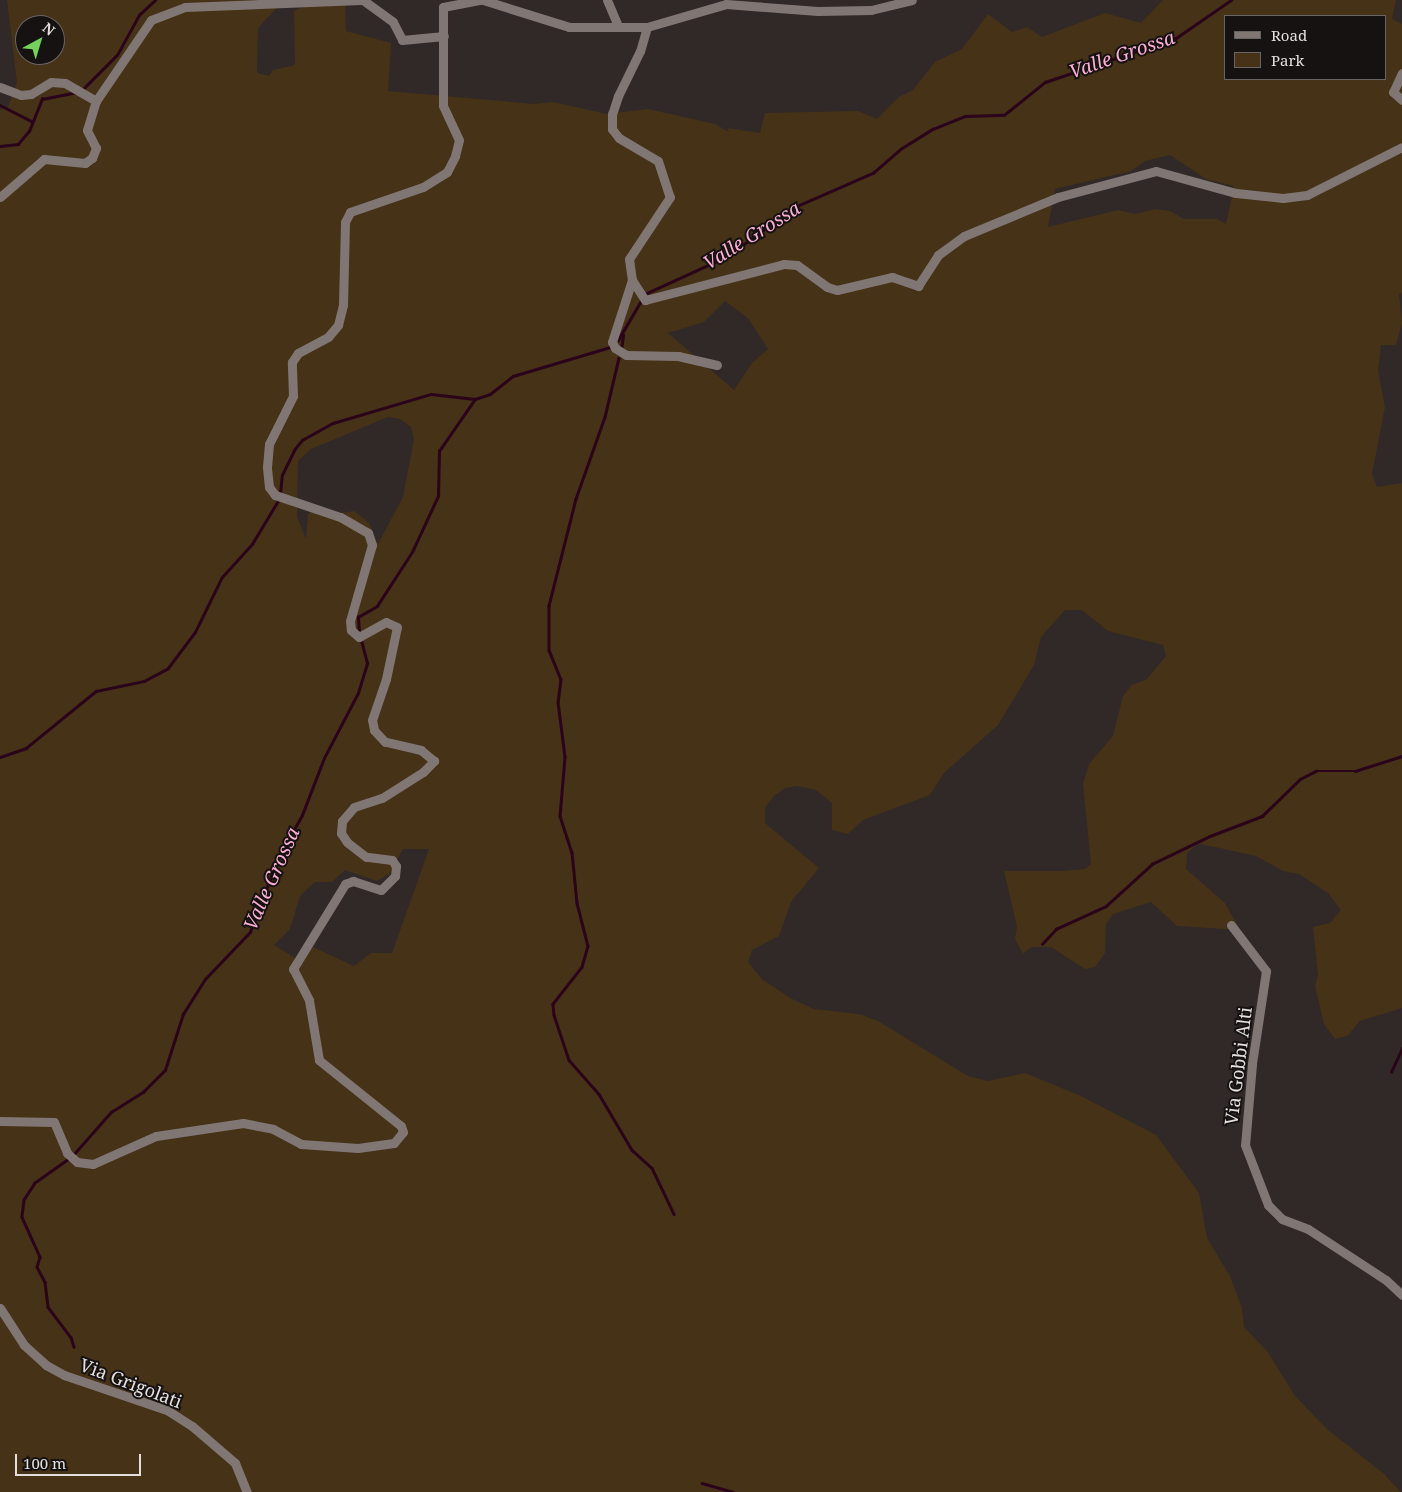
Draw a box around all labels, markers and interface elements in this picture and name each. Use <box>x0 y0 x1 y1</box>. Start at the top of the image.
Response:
north arrow <box>15 15 65 65</box>
legend <box>1224 15 1387 80</box>
text: N <box>39 18 59 40</box>
text: Road <box>1271 25 1307 45</box>
water label: Valle Grossa <box>1066 26 1178 84</box>
text: Park <box>1271 50 1304 70</box>
water label: Valle Grossa <box>699 197 805 275</box>
water label: Valle Grossa <box>239 824 305 934</box>
street label: Via Gobbi Alti <box>1220 1006 1256 1126</box>
street label: Via Grigolati <box>77 1354 185 1412</box>
scale bar <box>18 1444 144 1476</box>
text: 100 m <box>23 1453 66 1473</box>

